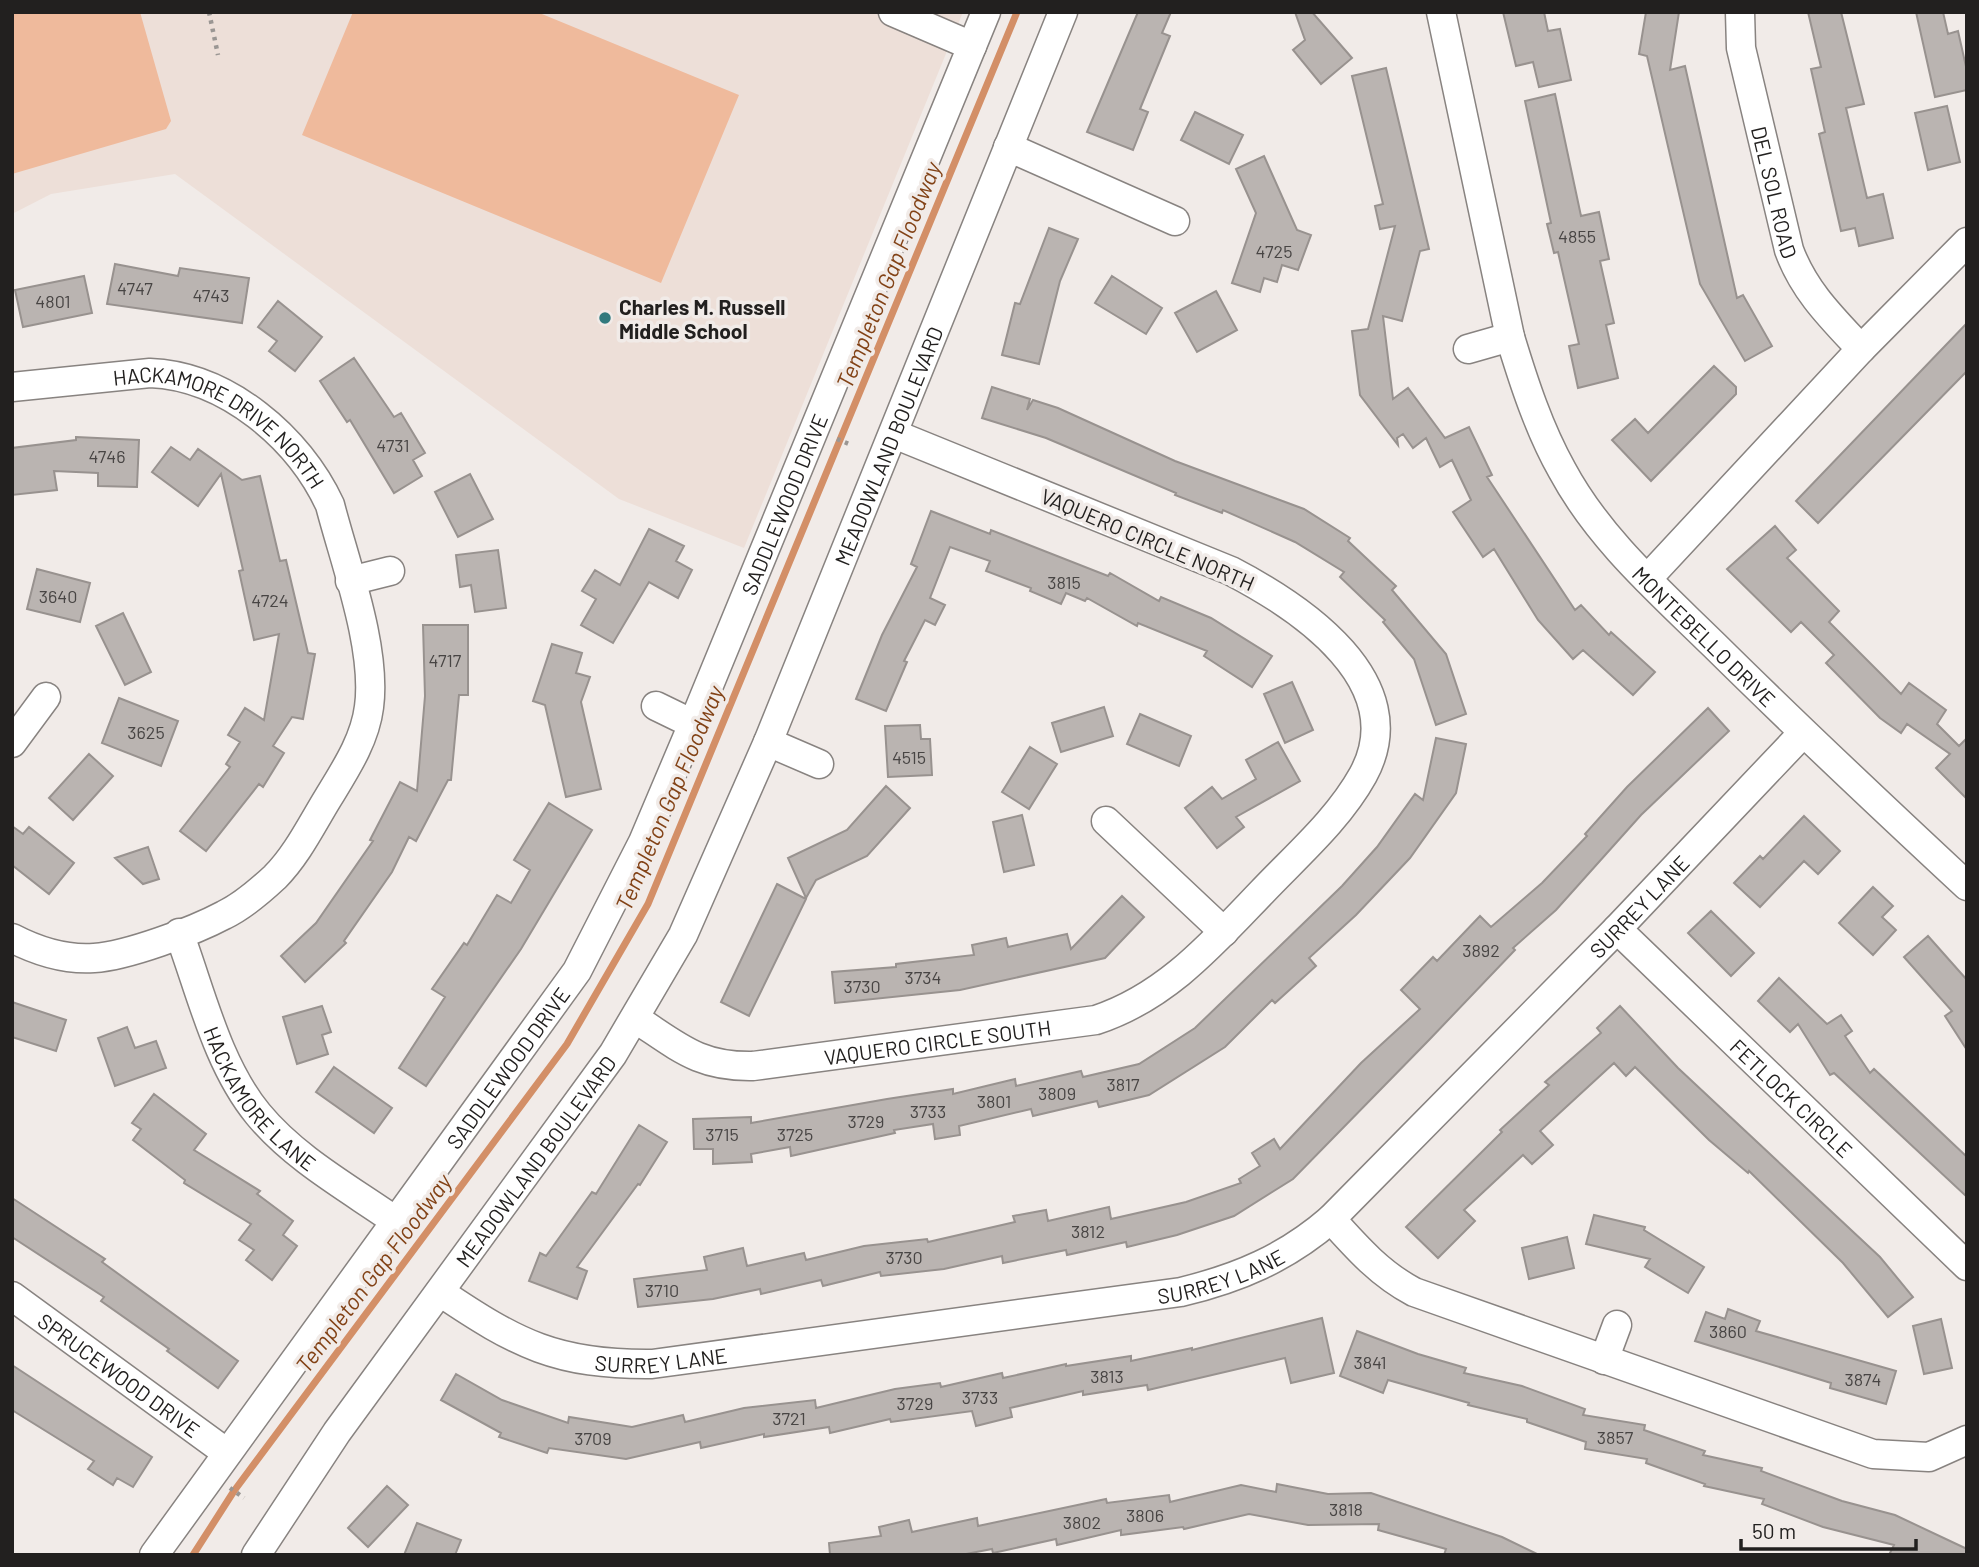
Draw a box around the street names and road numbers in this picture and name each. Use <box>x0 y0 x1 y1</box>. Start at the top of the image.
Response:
street label: DEL SOL ROAD <box>1747 123 1803 262</box>
street label: MEADOWLAND BOULEVARD <box>828 323 947 569</box>
street label: HACKAMORE DRIVE NORTH <box>112 360 331 492</box>
street label: SADDLEWOOD DRIVE <box>735 410 832 598</box>
street label: VAQUERO CIRCLE NORTH <box>1037 483 1259 595</box>
street label: MONTEBELLO DRIVE <box>1628 560 1781 711</box>
street label: SURREY LANE <box>1584 849 1693 963</box>
street label: SADDLEWOOD DRIVE <box>440 982 574 1153</box>
street label: VAQUERO CIRCLE SOUTH <box>822 1014 1053 1069</box>
street label: HACKAMORE LANE <box>200 1022 321 1175</box>
street label: FETLOCK CIRCLE <box>1726 1033 1858 1162</box>
street label: MEADOWLAND BOULEVARD <box>450 1050 620 1271</box>
street label: SURREY LANE <box>1156 1243 1288 1308</box>
street label: SPRUCEWOOD DRIVE <box>34 1307 205 1442</box>
street label: SURREY LANE <box>594 1341 729 1377</box>

